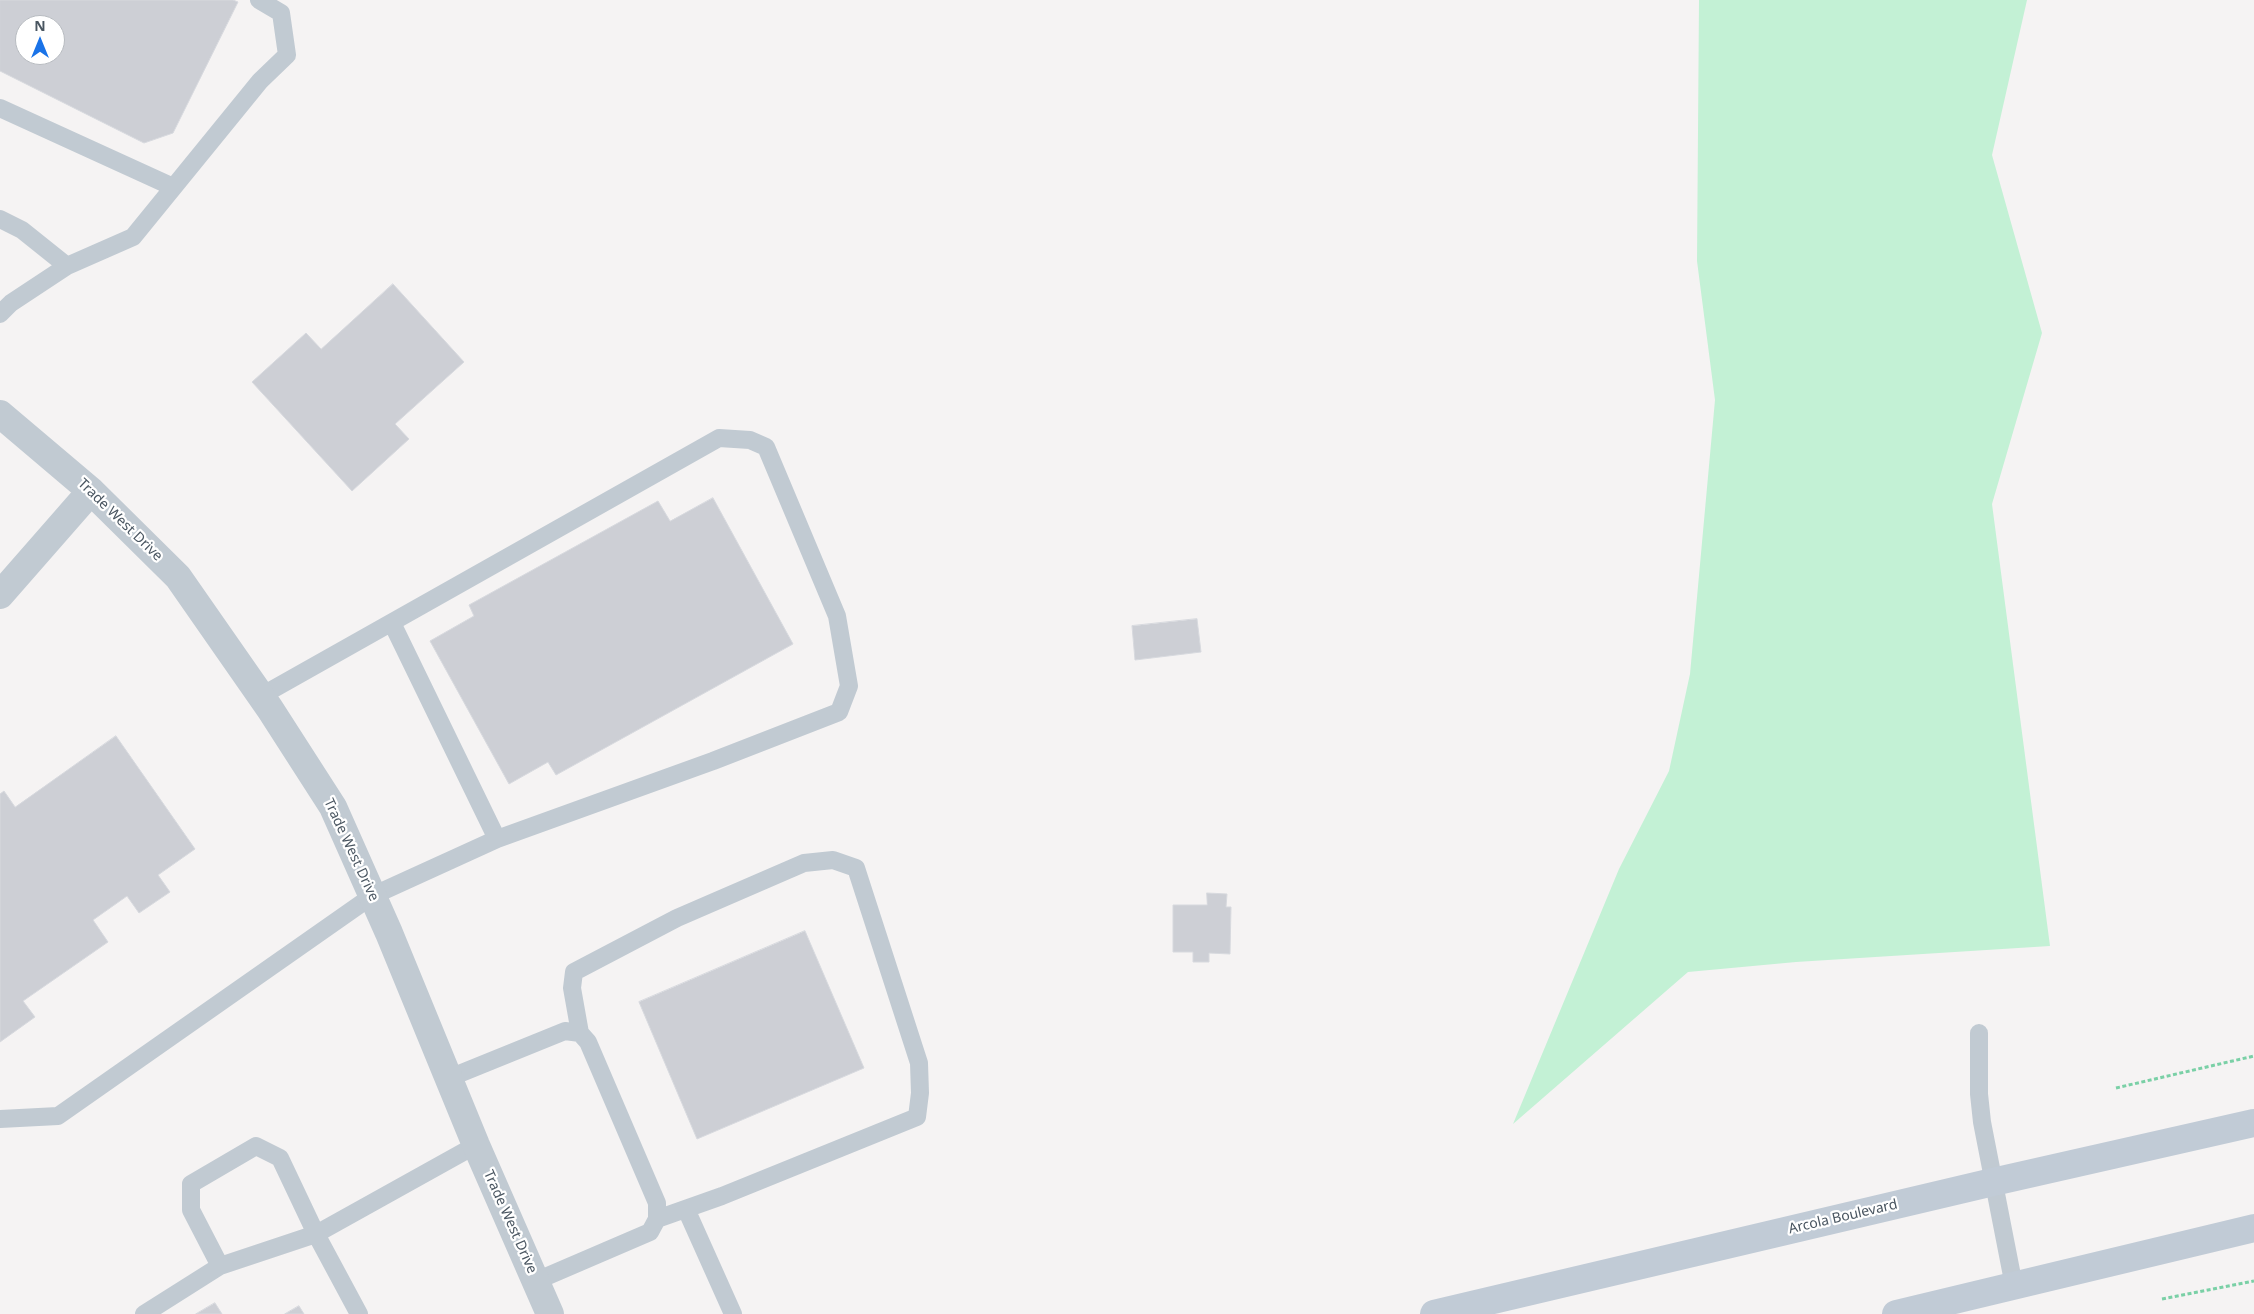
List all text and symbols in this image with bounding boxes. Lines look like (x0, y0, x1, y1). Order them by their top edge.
north arrow (15, 15, 65, 65)
text: N (34, 16, 46, 35)
street label: Trade West Drive (74, 475, 166, 565)
street label: Trade West Drive (320, 796, 382, 904)
street label: Trade West Drive (480, 1168, 540, 1276)
street label: Arcola Boulevard (1787, 1196, 1899, 1238)

